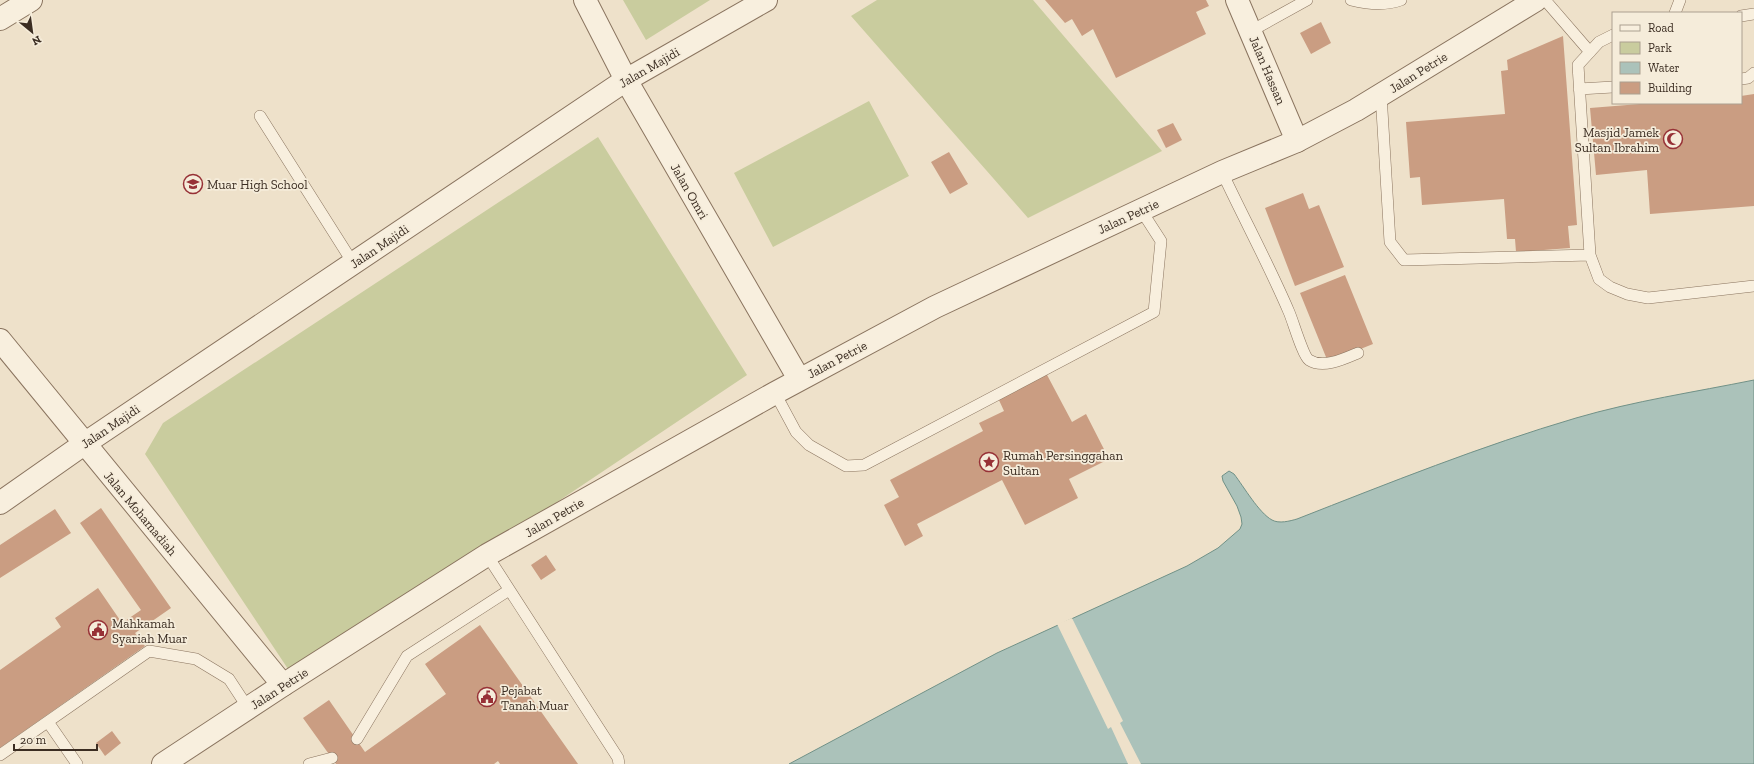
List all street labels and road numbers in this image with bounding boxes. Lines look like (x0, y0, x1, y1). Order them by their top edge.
street label: Jalan Hassan (1246, 34, 1289, 107)
street label: Jalan Majidi (616, 44, 683, 92)
street label: Jalan Petrie (1387, 49, 1450, 96)
street label: Jalan Omri (668, 161, 712, 222)
street label: Jalan Petrie (1095, 196, 1161, 237)
street label: Jalan Majidi (347, 221, 412, 272)
street label: Jalan Petrie (805, 337, 870, 381)
street label: Jalan Majidi (78, 401, 143, 452)
street label: Jalan Mohamadiah (101, 468, 181, 559)
street label: Jalan Petrie (522, 495, 586, 540)
street label: Jalan Petrie (248, 664, 311, 712)

